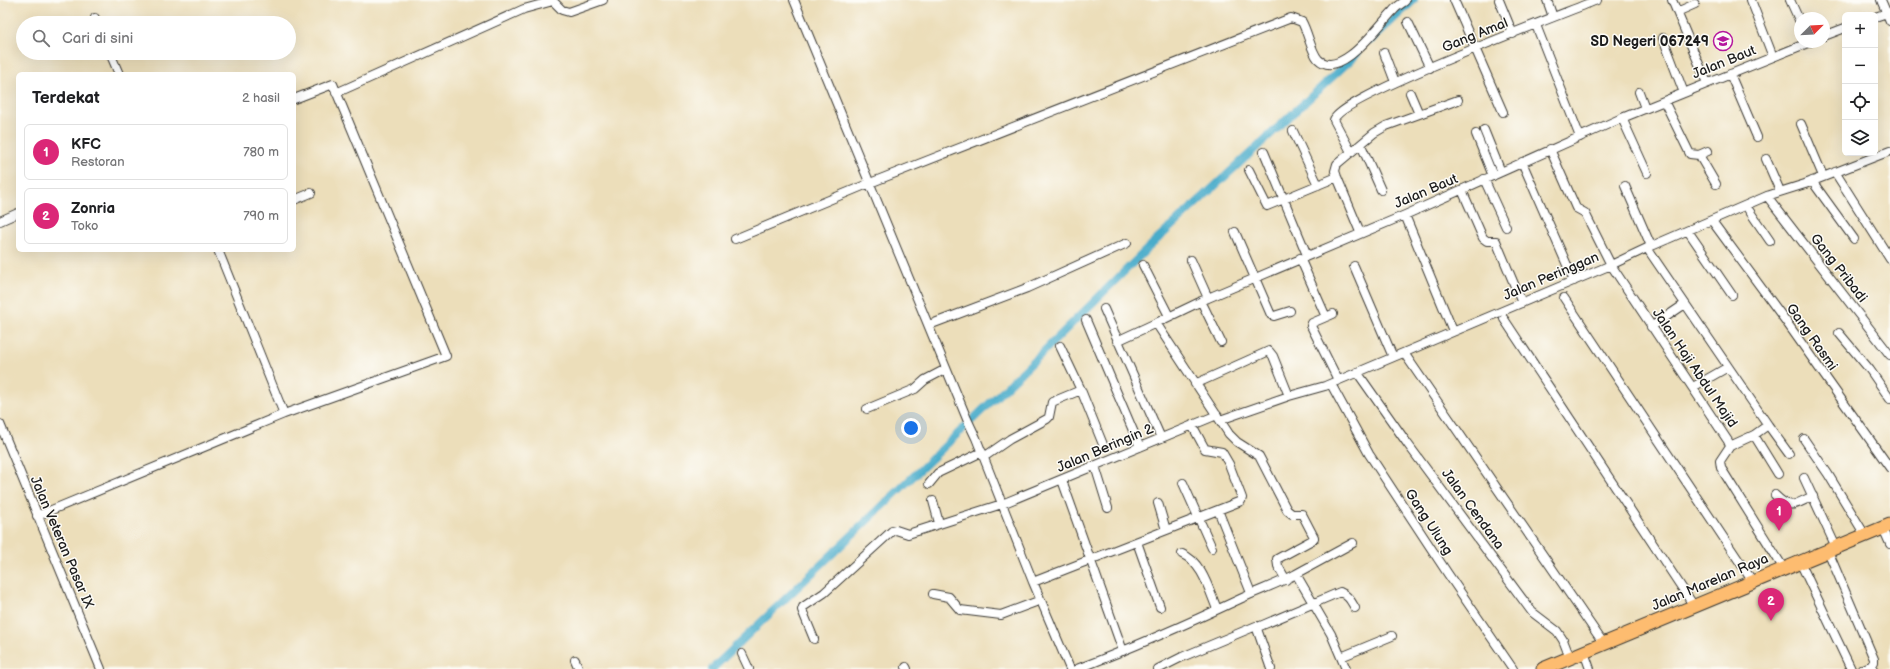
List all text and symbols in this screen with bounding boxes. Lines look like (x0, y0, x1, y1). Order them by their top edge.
north arrow (1794, 12, 1830, 48)
map controls (1842, 12, 1878, 156)
button: + (1842, 12, 1878, 48)
street label: Gang Amal (1440, 14, 1510, 56)
search box (16, 16, 296, 60)
icon: search (30, 27, 52, 49)
text: Cari di sini (62, 29, 133, 48)
school or university icon: SD Negeri 067249 (1712, 30, 1734, 52)
place label: SD Negeri 067249 (1590, 33, 1709, 50)
street label: Jalan Baut (1690, 41, 1759, 82)
button: − (1842, 48, 1878, 84)
button: locate (1842, 84, 1878, 120)
text: Terdekat (32, 88, 100, 108)
text: 2 hasil (242, 90, 280, 106)
button: layers (1842, 120, 1878, 156)
text: KFC (71, 135, 101, 154)
text: 1 (43, 144, 49, 160)
text: 780 m (243, 144, 279, 160)
text: Restoran (71, 154, 125, 170)
street label: Jalan Baut (1392, 170, 1461, 212)
text: Zonria (71, 199, 115, 218)
text: 2 (42, 208, 50, 224)
text: 790 m (243, 208, 279, 224)
text: Toko (71, 218, 98, 234)
street label: Gang Pribadi (1807, 230, 1871, 306)
street label: Jalan Peringgan (1501, 248, 1602, 304)
street label: Gang Rasmi (1783, 300, 1841, 374)
street label: Jalan Haji Abdul Majid (1649, 305, 1741, 431)
your location (901, 418, 921, 438)
street label: Jalan Beringin 2 (1054, 420, 1156, 476)
street label: Jalan Cendana (1438, 465, 1508, 553)
street label: Jalan Veteran Pasar IX (26, 473, 98, 611)
street label: Gang Ulung (1401, 486, 1457, 558)
pin: 1 (1766, 498, 1792, 531)
street label: Jalan Marelan Raya (1649, 550, 1771, 614)
pin: 2 (1758, 588, 1784, 621)

